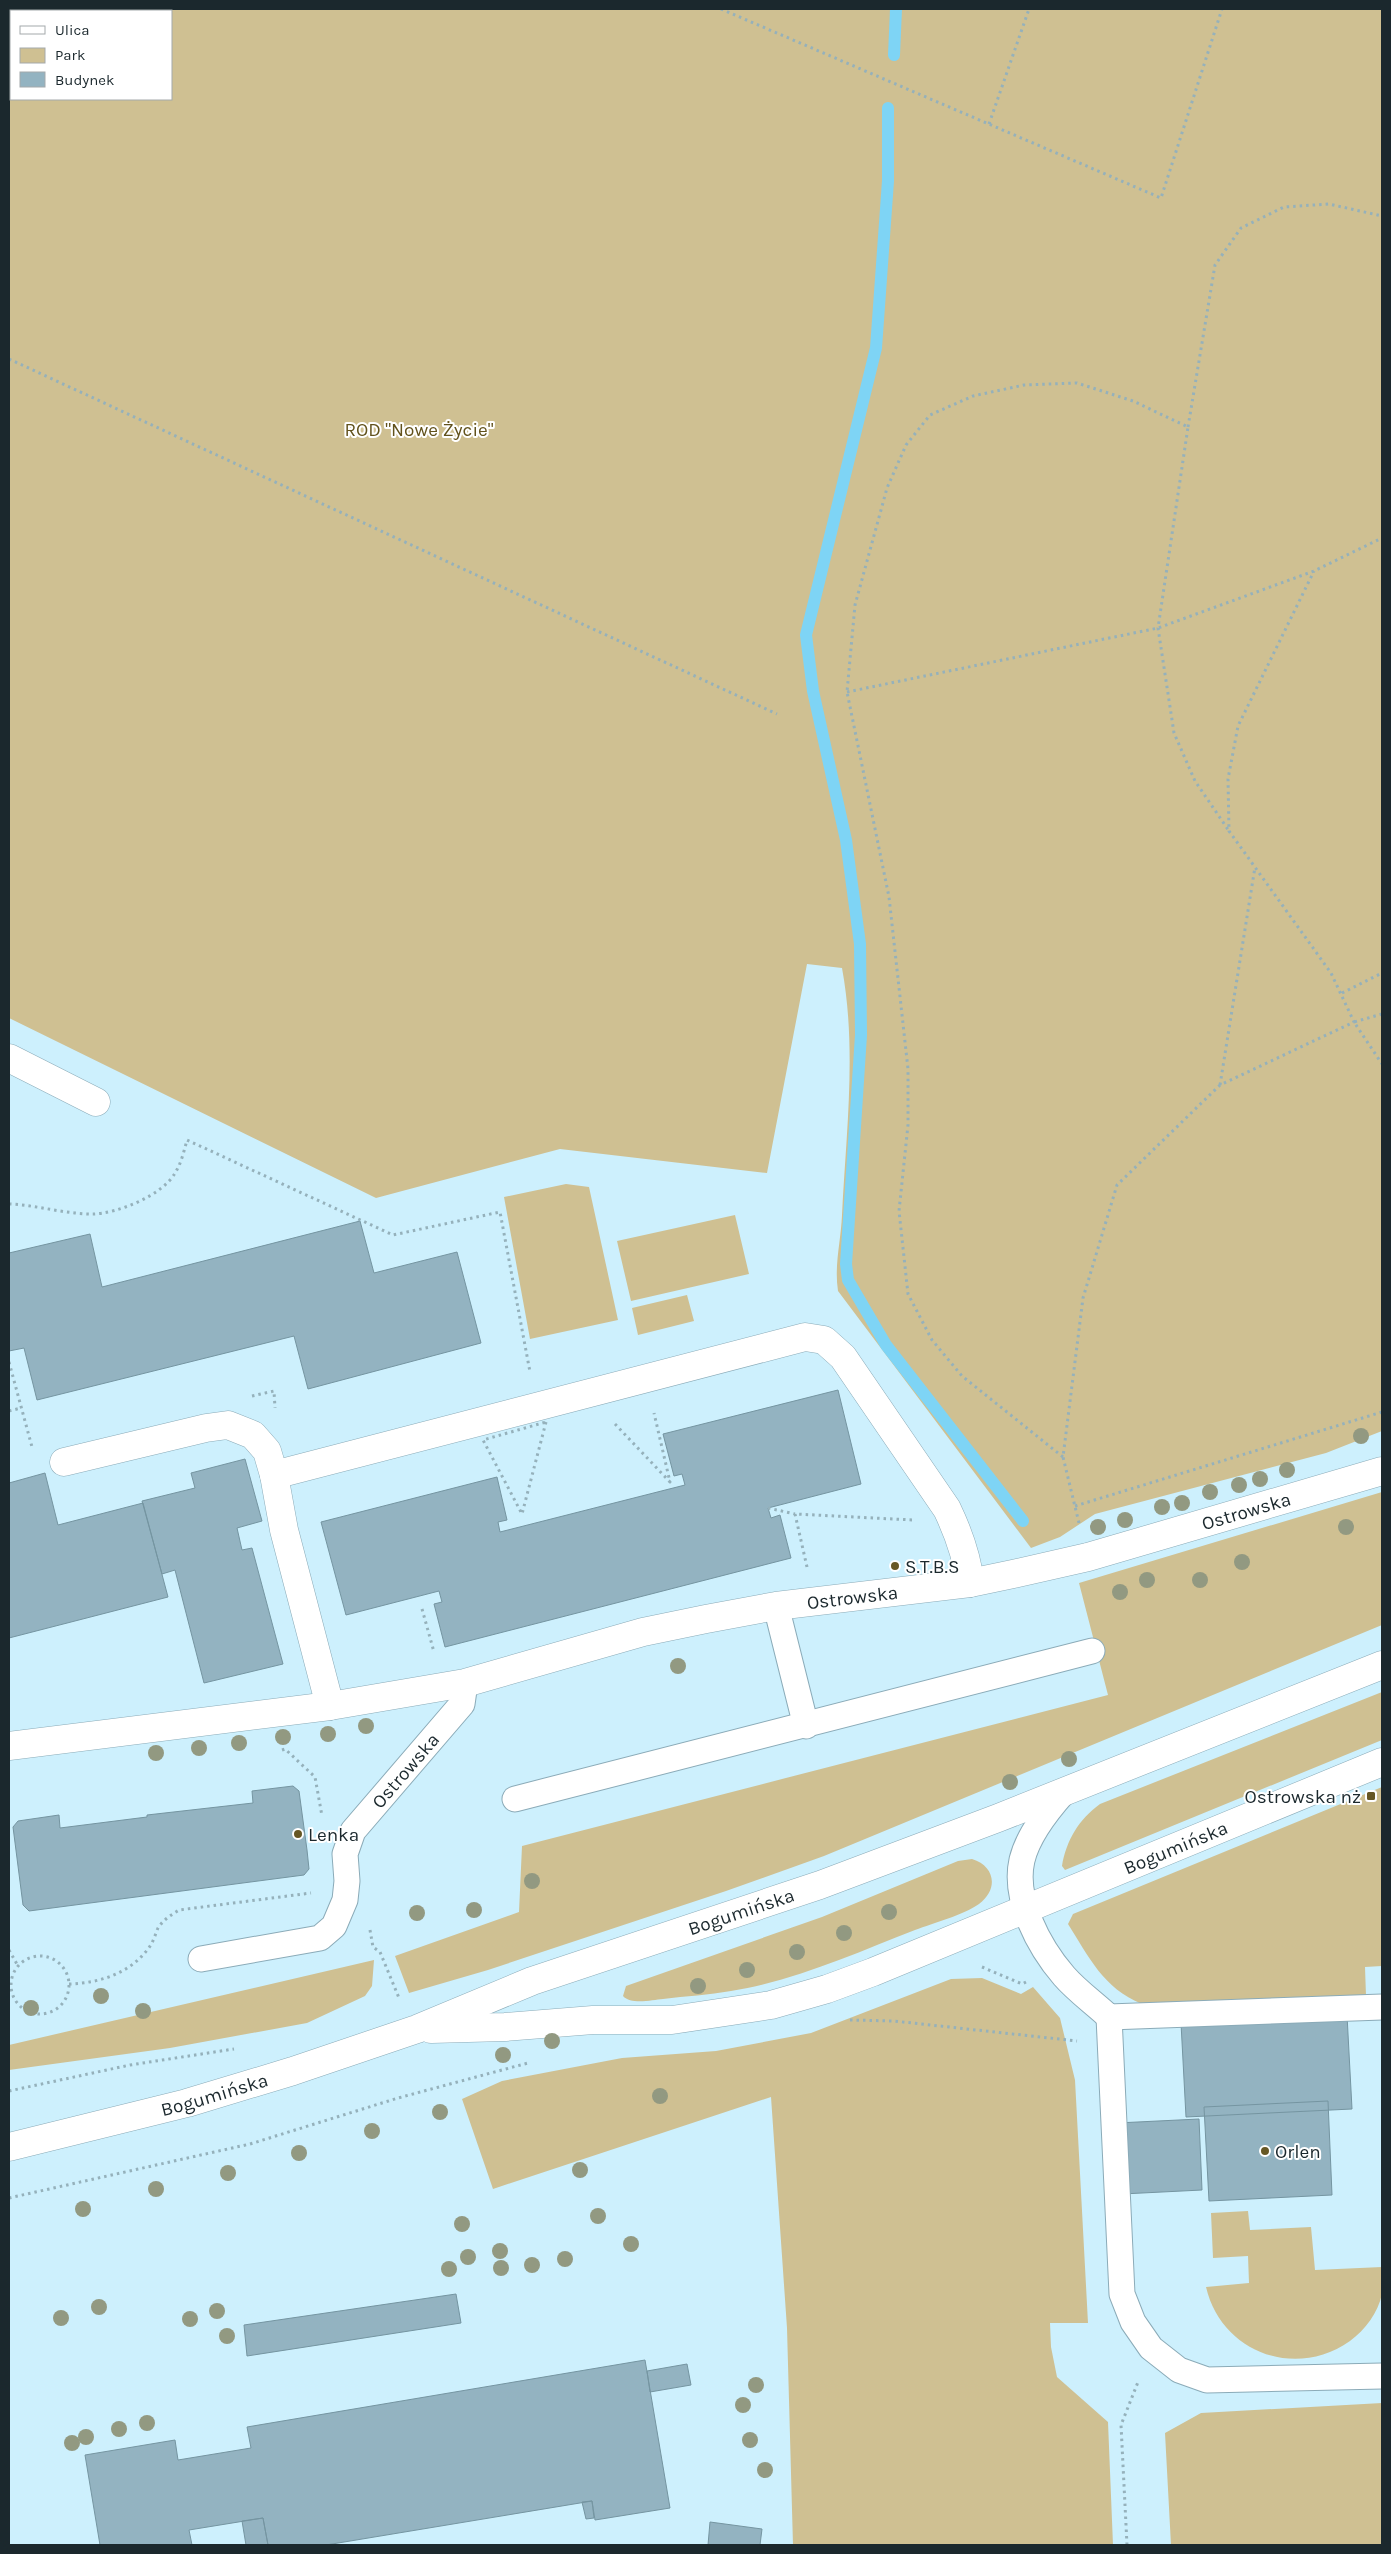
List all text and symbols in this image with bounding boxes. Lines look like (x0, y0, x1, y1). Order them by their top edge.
legend (10, 10, 172, 100)
text: Ulica (55, 21, 89, 39)
text: Park (55, 46, 85, 64)
text: Budynek (55, 71, 114, 89)
park label: ROD "Nowe Życie" (344, 419, 494, 441)
street label: Ostrowska (1199, 1488, 1293, 1535)
place label: S.T.B.S (905, 1556, 959, 1578)
marker: S.T.B.S (889, 1560, 901, 1572)
street label: Ostrowska (806, 1582, 899, 1614)
street label: Ostrowska (368, 1729, 444, 1813)
place label: Ostrowska nż (1244, 1786, 1361, 1808)
marker: Ostrowska nż (1365, 1790, 1377, 1802)
street label: Bogumińska (1121, 1817, 1231, 1879)
place label: Lenka (308, 1824, 359, 1846)
marker: Lenka (292, 1828, 304, 1840)
street label: Bogumińska (685, 1884, 797, 1940)
street label: Bogumińska (159, 2069, 271, 2121)
place label: Orlen (1275, 2141, 1321, 2163)
marker: Orlen (1259, 2145, 1271, 2157)

